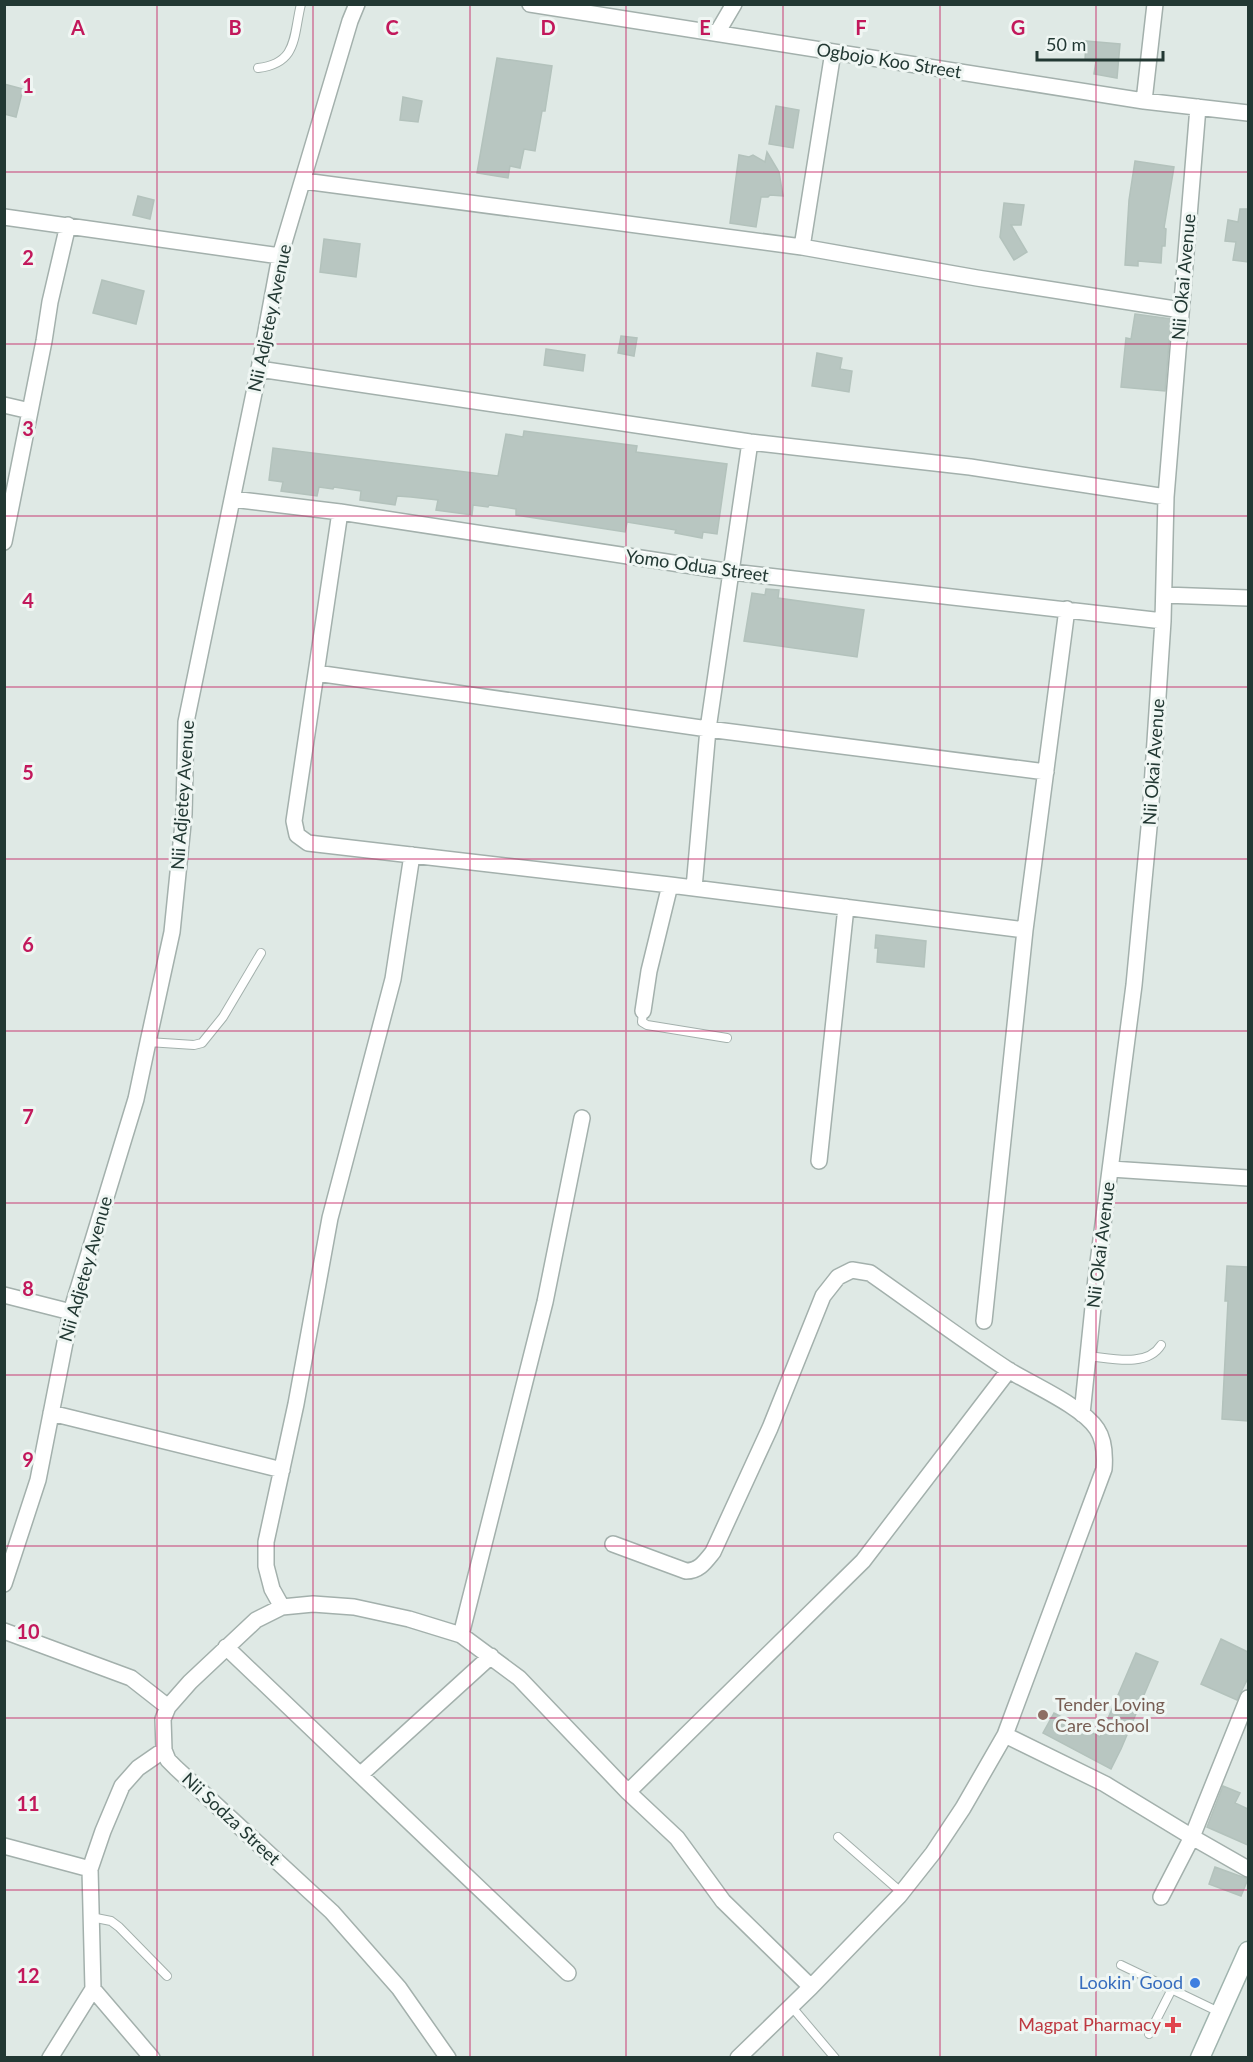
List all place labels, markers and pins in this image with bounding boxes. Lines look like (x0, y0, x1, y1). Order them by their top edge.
place label: Tender Loving Care School (1055, 1693, 1165, 1736)
marker: Tender Loving Care School (1036, 1708, 1050, 1722)
place label: Lookin' Good (1079, 1971, 1183, 1993)
marker: Lookin' Good (1188, 1976, 1202, 1990)
place label: Magpat Pharmacy (1018, 2013, 1162, 2035)
marker: Magpat Pharmacy (1166, 2018, 1180, 2032)

